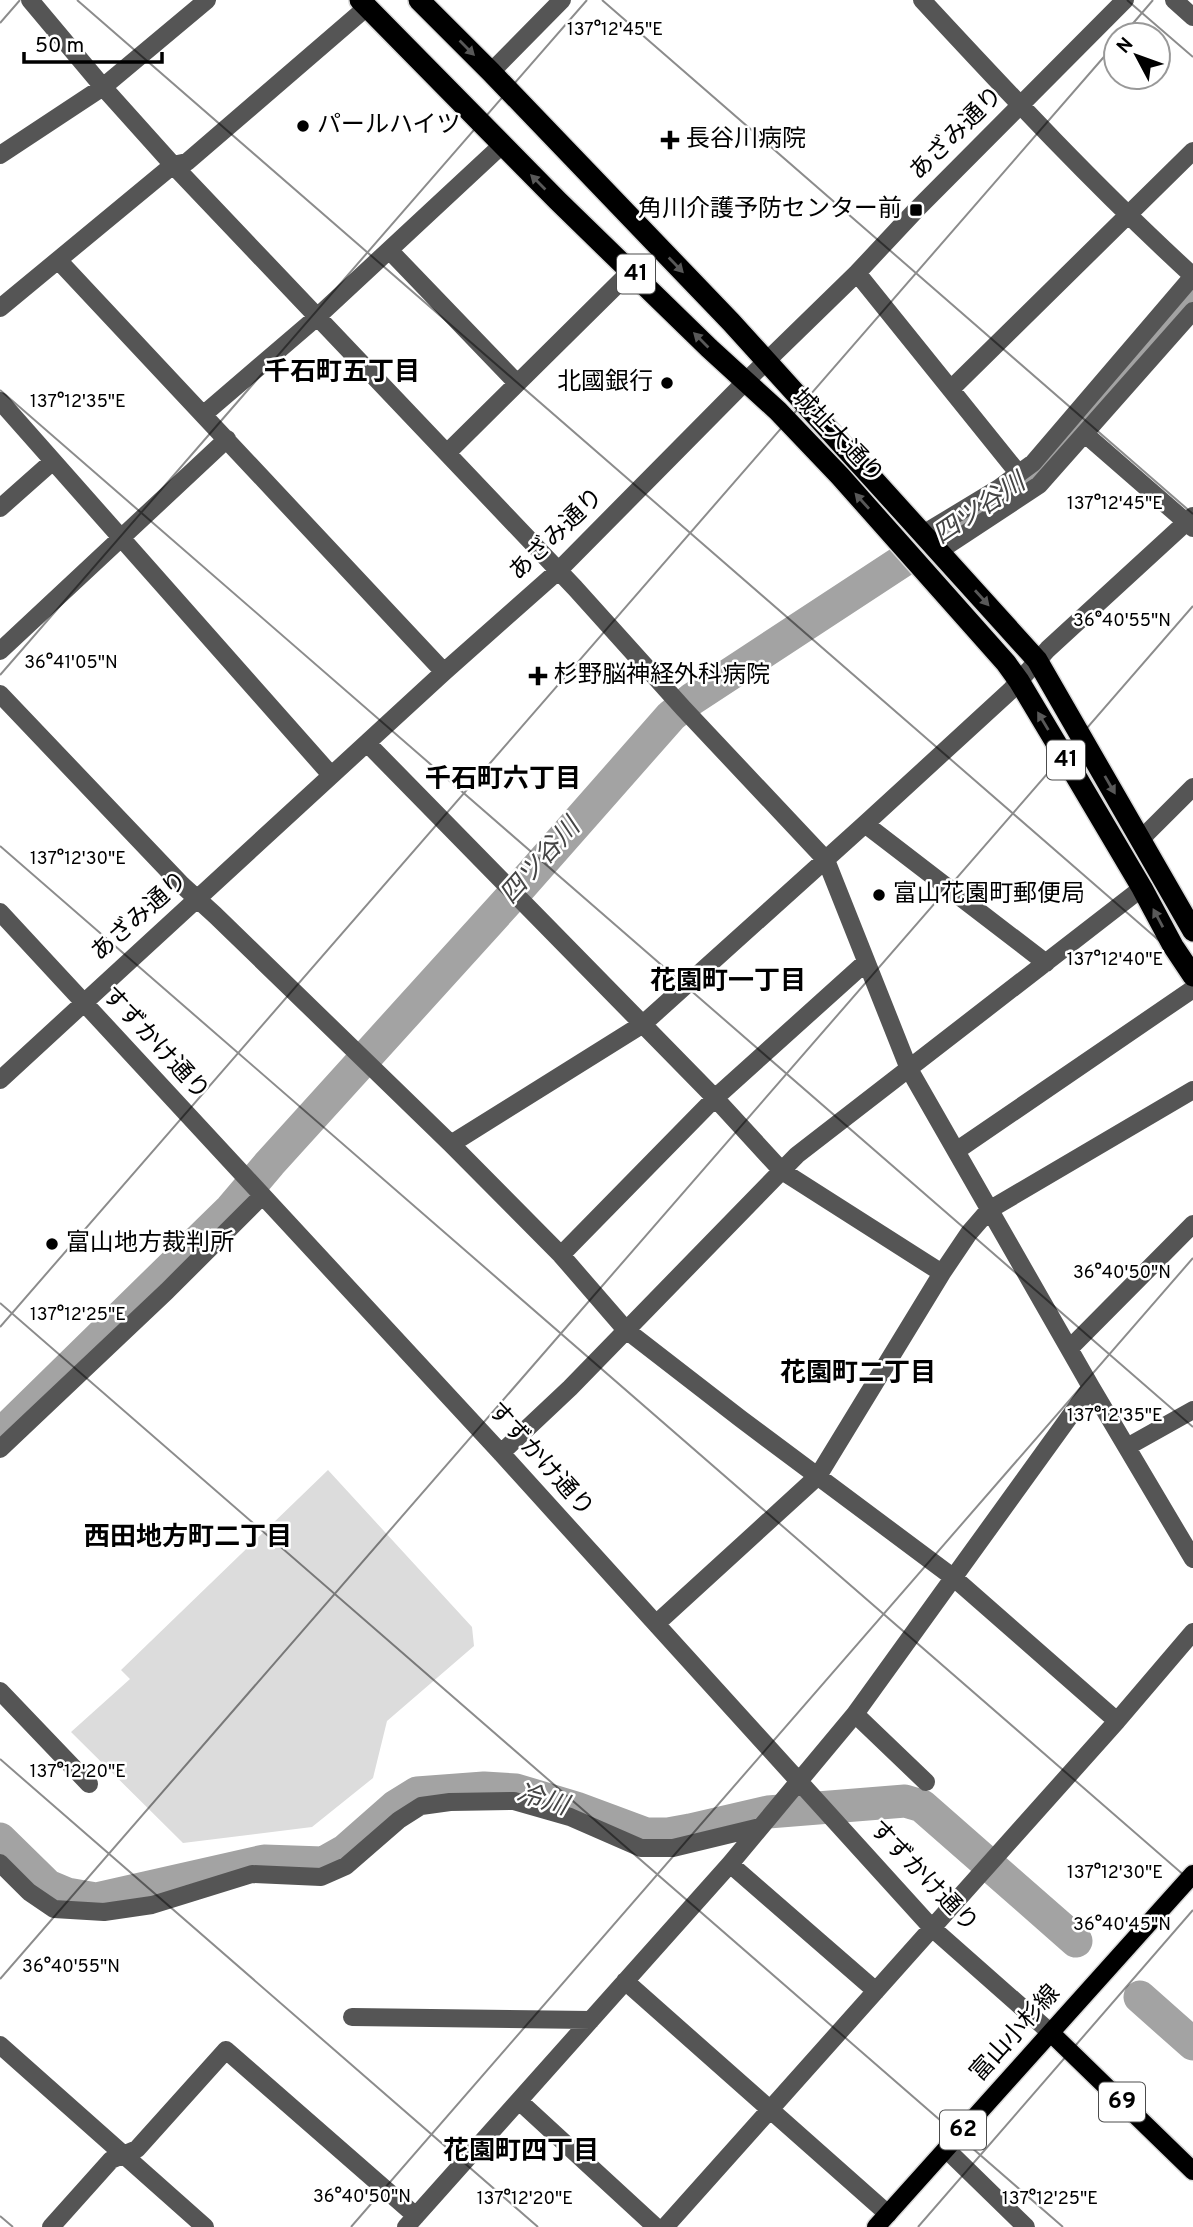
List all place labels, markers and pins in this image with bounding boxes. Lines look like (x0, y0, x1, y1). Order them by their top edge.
place label: パールハイツ (317, 111, 461, 141)
marker: パールハイツ (295, 118, 311, 134)
place label: 長谷川病院 (686, 125, 806, 155)
marker: 長谷川病院 (660, 130, 680, 150)
place label: 角川介護予防センター前 (638, 195, 902, 225)
marker: 角川介護予防センター前 (908, 202, 924, 218)
place label: 北國銀行 (557, 368, 653, 398)
marker: 北國銀行 (659, 375, 675, 391)
place label: 杉野脳神経外科病院 (554, 661, 770, 691)
marker: 杉野脳神経外科病院 (528, 666, 548, 686)
place label: 富山花園町郵便局 (893, 880, 1085, 910)
marker: 富山花園町郵便局 (871, 887, 887, 903)
place label: 富山地方裁判所 (66, 1229, 234, 1259)
marker: 富山地方裁判所 (44, 1236, 60, 1252)

